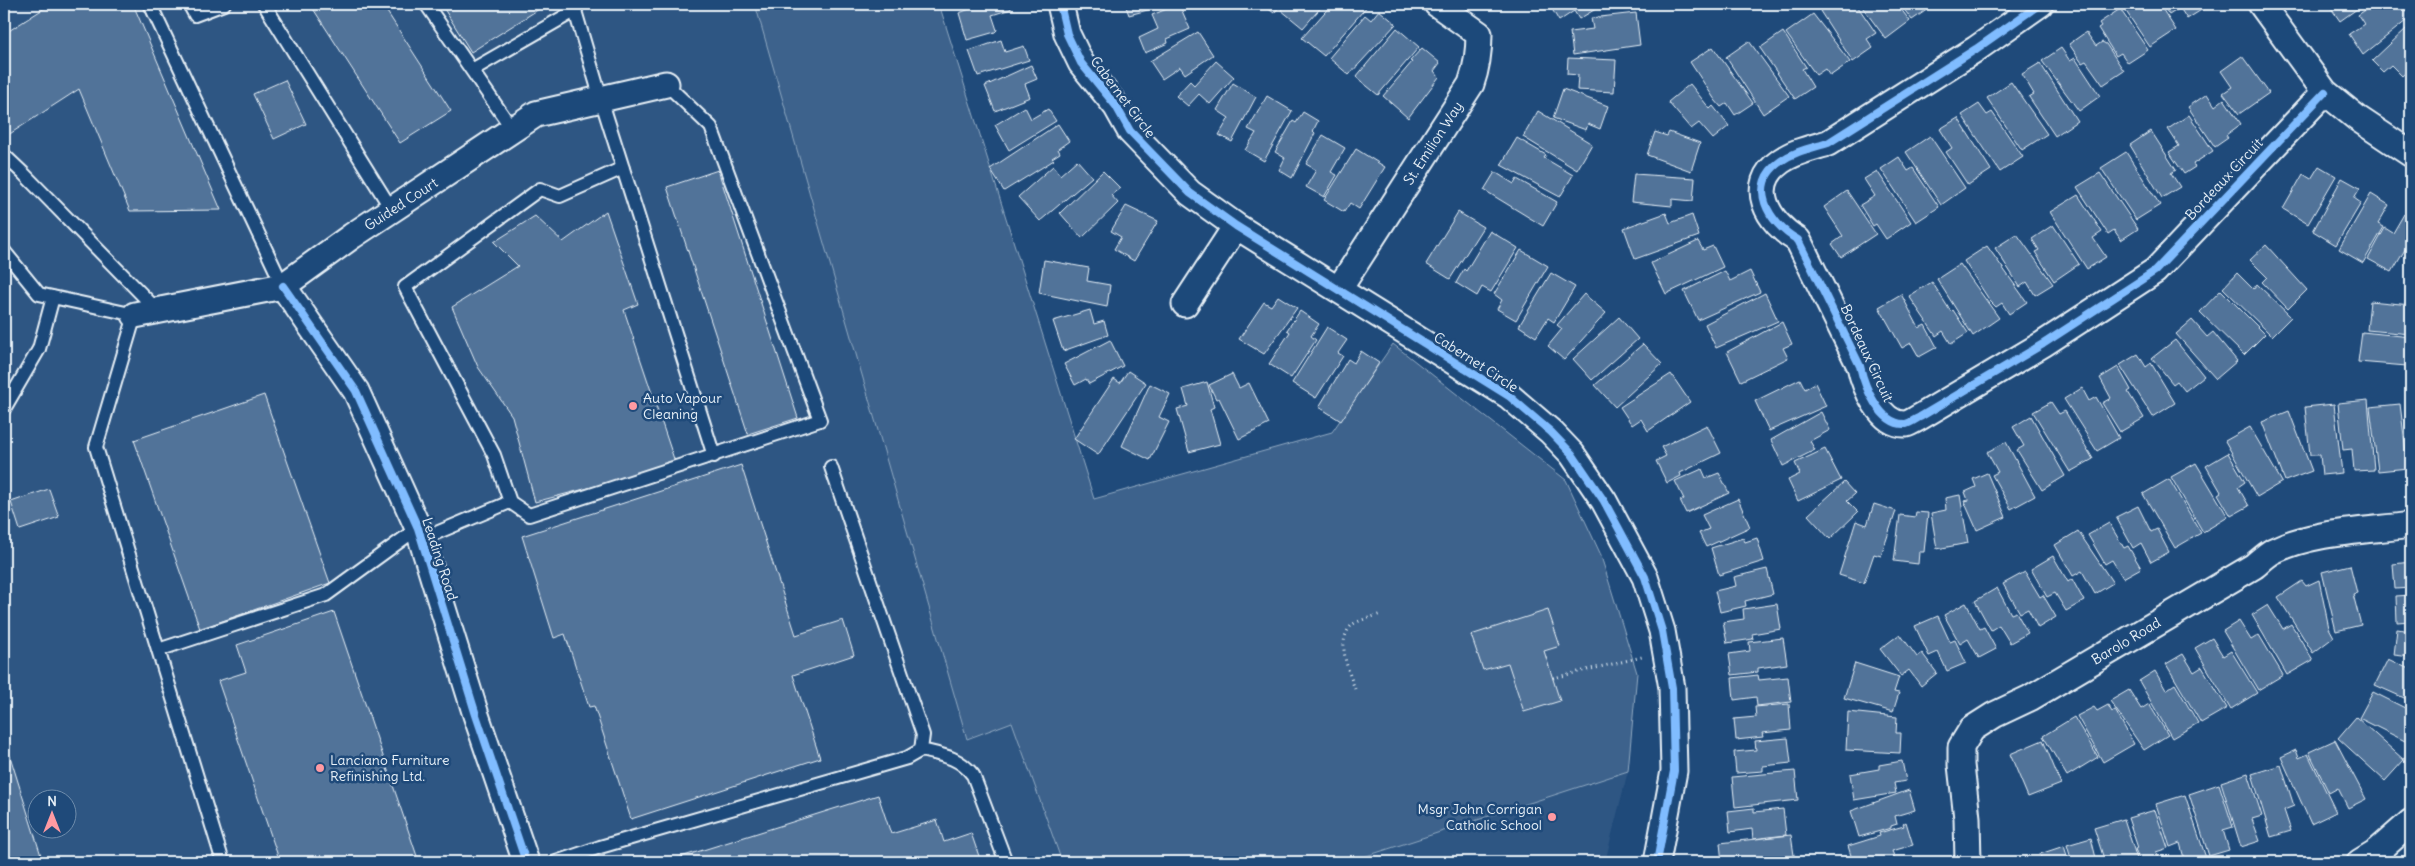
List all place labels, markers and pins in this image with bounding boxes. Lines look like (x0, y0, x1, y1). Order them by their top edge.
place label: Auto Vapour Cleaning (643, 389, 722, 423)
marker: Auto Vapour Cleaning (627, 400, 639, 412)
place label: Lanciano Furniture Refinishing Ltd. (330, 751, 449, 785)
marker: Lanciano Furniture Refinishing Ltd. (314, 762, 326, 774)
place label: Msgr John Corrigan Catholic School (1418, 800, 1542, 834)
marker: Msgr John Corrigan Catholic School (1546, 811, 1558, 823)

